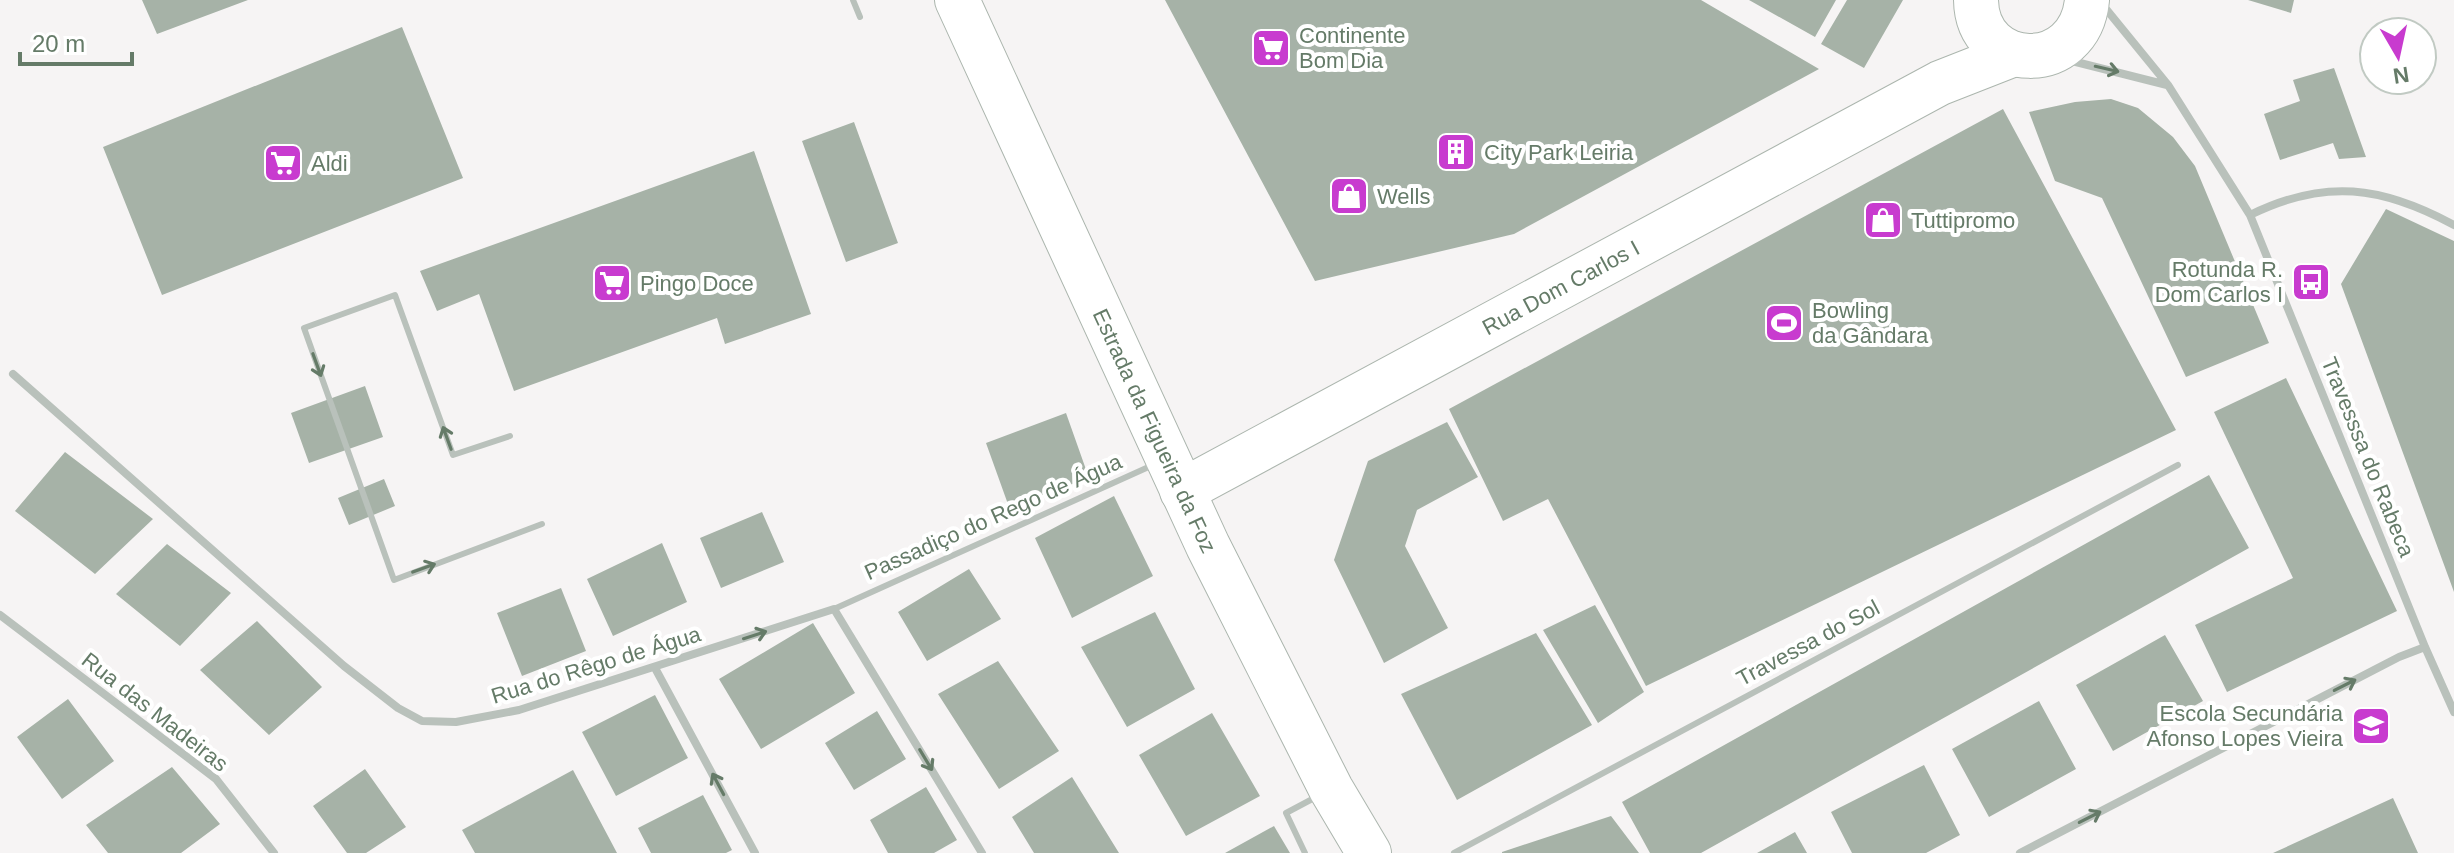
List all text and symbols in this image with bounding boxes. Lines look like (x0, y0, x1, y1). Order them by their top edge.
scale bar (20, 16, 132, 66)
north arrow (2358, 16, 2438, 96)
place label: Continente Bom Dia (1299, 23, 1405, 73)
supermarket icon: Continente Bom Dia (1250, 27, 1292, 69)
text: 20 m (32, 30, 85, 57)
one-way arrow (2094, 62, 2119, 77)
text: N (2391, 62, 2411, 89)
building icon: City Park Leiria (1435, 131, 1477, 173)
place label: City Park Leiria (1484, 140, 1634, 165)
supermarket icon: Aldi (262, 142, 304, 184)
place label: Aldi (311, 151, 348, 176)
shop icon: Wells (1328, 175, 1370, 217)
place label: Wells (1377, 184, 1430, 209)
shop icon: Tuttipromo (1862, 199, 1904, 241)
place label: Tuttipromo (1911, 208, 2015, 233)
street label: Rua Dom Carlos I (1478, 235, 1644, 340)
place label: Rotunda R. Dom Carlos I (2155, 257, 2283, 307)
bus stop icon: Rotunda R. Dom Carlos I (2290, 261, 2332, 303)
supermarket icon: Pingo Doce (591, 262, 633, 304)
place label: Pingo Doce (640, 271, 754, 296)
place label: Bowling da Gândara (1812, 298, 1929, 348)
sports icon: Bowling da Gândara (1763, 302, 1805, 344)
street label: Estrada da Figueira da Foz (1088, 305, 1222, 557)
one-way arrow (311, 352, 325, 377)
street label: Travesssa do Rabeca (2316, 353, 2420, 561)
one-way arrow (439, 426, 453, 451)
street label: Passadiço do Rego de Água (861, 449, 1126, 585)
one-way arrow (411, 560, 436, 574)
street label: Travessa do Sol (1732, 595, 1884, 691)
street label: Rua do Rêgo de Água (488, 621, 704, 709)
one-way arrow (743, 626, 768, 641)
street label: Rua das Madeiras (77, 647, 233, 777)
one-way arrow (2333, 676, 2357, 692)
place label: Escola Secundária Afonso Lopes Vieira (2146, 701, 2344, 751)
school or university icon: Escola Secundária Afonso Lopes Vieira (2350, 705, 2392, 747)
one-way arrow (918, 748, 934, 771)
one-way arrow (709, 773, 725, 797)
one-way arrow (2077, 809, 2101, 825)

